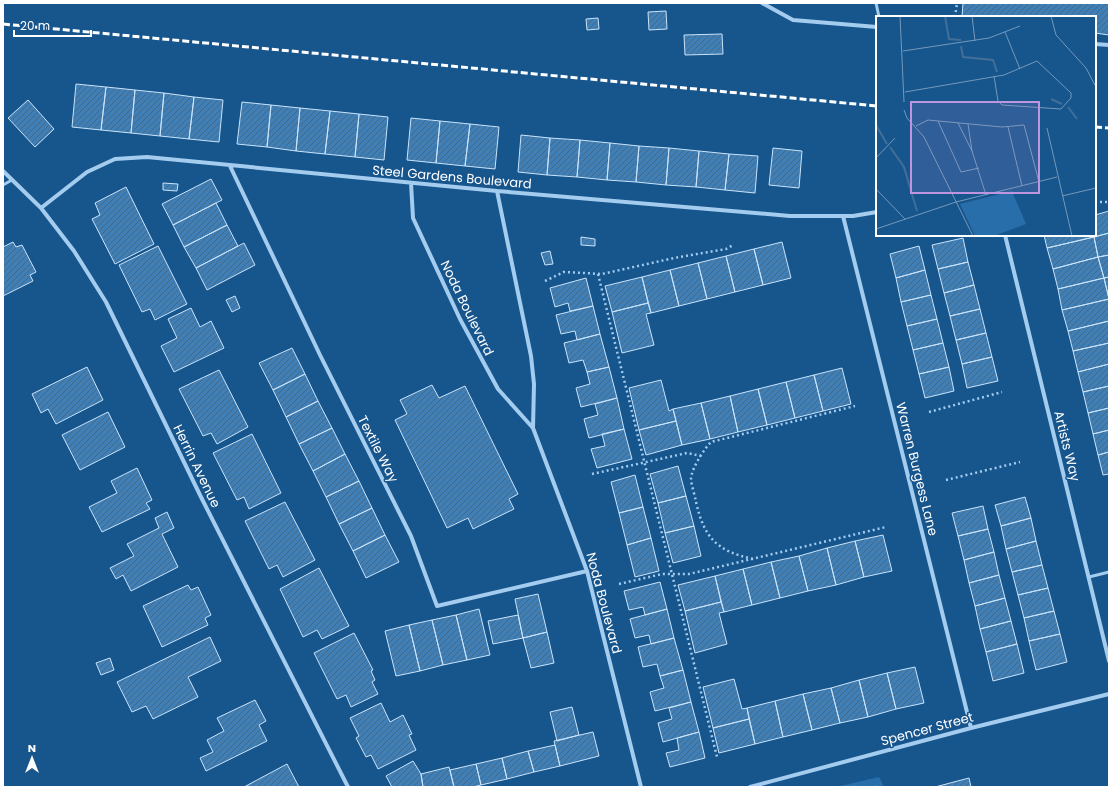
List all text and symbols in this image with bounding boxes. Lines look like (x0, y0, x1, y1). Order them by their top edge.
scale bar (14, 12, 91, 38)
inset map (876, 16, 1096, 236)
text: 20 m (20, 17, 50, 34)
street label: Steel Gardens Boulevard (372, 161, 532, 193)
street label: Noda Boulevard (436, 257, 498, 359)
street label: Warren Burgess Lane (891, 400, 943, 538)
street label: Artists Way (1049, 409, 1085, 484)
street label: Textile Way (353, 412, 403, 486)
street label: Herrin Avenue (169, 421, 225, 511)
street label: Noda Boulevard (581, 550, 627, 656)
street label: Spencer Street (879, 707, 976, 750)
north arrow (12, 738, 52, 778)
text: N (28, 740, 36, 756)

